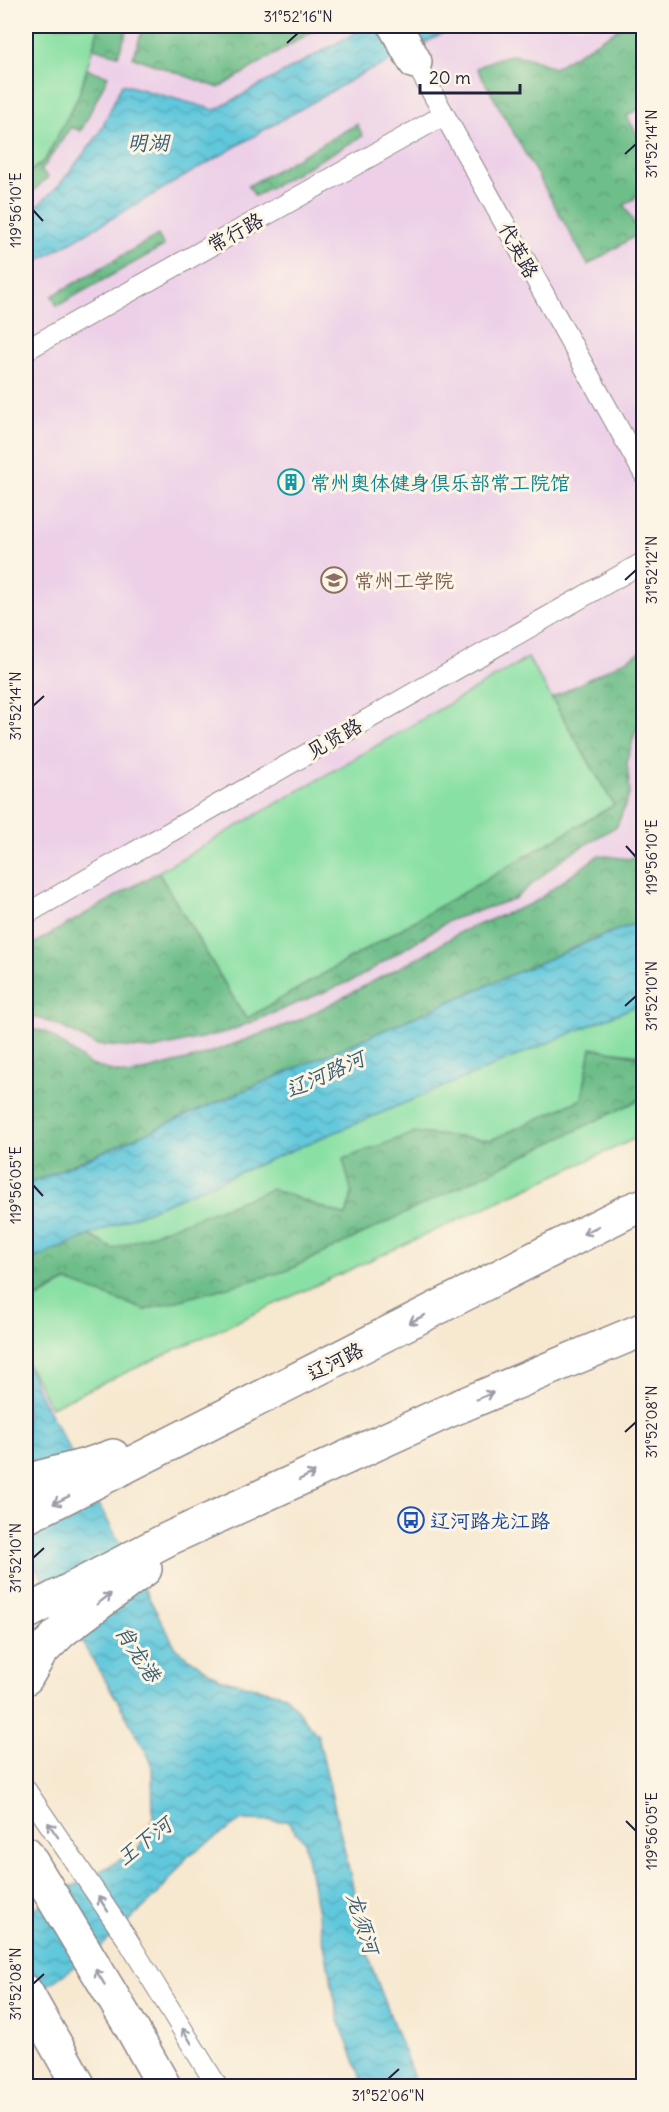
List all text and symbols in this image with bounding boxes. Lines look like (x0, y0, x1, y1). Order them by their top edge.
text: 31°52'16"N (263, 7, 333, 26)
scale bar (420, 57, 520, 95)
text: 20 m (429, 66, 471, 89)
text: 31°52'14"N (642, 109, 661, 179)
water label: 明湖 (127, 129, 171, 156)
text: 119°56'10"E (6, 172, 25, 248)
street label: 常行路 (203, 206, 268, 257)
street label: 代英路 (494, 218, 545, 283)
building icon: 常州奥体健身俱乐部常工院馆 (276, 467, 306, 497)
place label: 常州奥体健身俱乐部常工院馆 (310, 470, 570, 495)
text: 31°52'12"N (642, 536, 661, 604)
school or university icon: 常州工学院 (319, 565, 349, 595)
place label: 常州工学院 (354, 568, 454, 593)
text: 31°52'14"N (6, 671, 25, 741)
street label: 见贤路 (302, 712, 367, 764)
text: 119°56'10"E (642, 819, 661, 895)
text: 31°52'10"N (642, 961, 661, 1031)
water label: 辽河路河 (281, 1043, 372, 1103)
text: 119°56'05"E (6, 1146, 25, 1224)
one-way arrow (582, 1225, 600, 1236)
one-way arrow (409, 1313, 426, 1325)
street label: 辽河路 (303, 1336, 368, 1386)
text: 31°52'08"N (642, 1385, 661, 1459)
one-way arrow (475, 1390, 494, 1401)
one-way arrow (298, 1470, 316, 1481)
one-way arrow (52, 1495, 70, 1507)
bus stop icon: 辽河路龙江路 (396, 1505, 426, 1535)
place label: 辽河路龙江路 (430, 1508, 551, 1533)
text: 31°52'10"N (6, 1523, 25, 1593)
one-way arrow (96, 1593, 112, 1606)
water label: 肖龙港 (110, 1619, 168, 1688)
text: 119°56'05"E (642, 1792, 661, 1870)
water label: 王下河 (111, 1809, 179, 1871)
one-way arrow (47, 1822, 59, 1838)
water label: 龙须河 (341, 1889, 386, 1960)
one-way arrow (97, 1896, 109, 1913)
text: 31°52'08"N (6, 1947, 25, 2021)
one-way arrow (94, 1969, 106, 1986)
one-way arrow (181, 2028, 193, 2045)
text: 31°52'06"N (351, 2086, 425, 2105)

